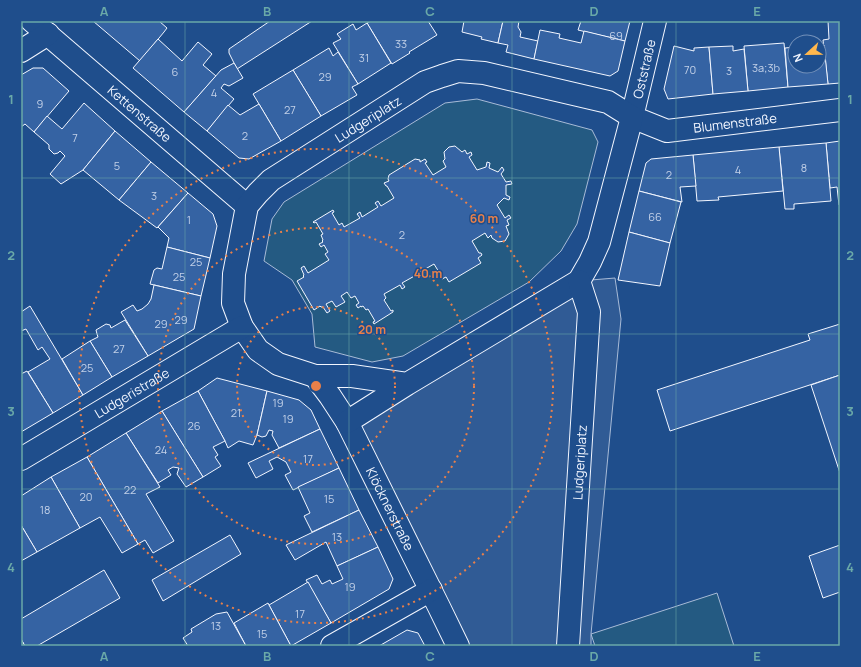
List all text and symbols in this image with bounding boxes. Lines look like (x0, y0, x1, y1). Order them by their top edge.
text: A (100, 2, 109, 20)
text: B (263, 2, 271, 20)
text: C (425, 2, 435, 20)
text: D (589, 2, 599, 20)
text: E (753, 2, 761, 20)
house number: 69 (609, 28, 623, 43)
north arrow (787, 34, 827, 74)
house number: 33 (395, 36, 407, 51)
street label: Oststraße (628, 37, 660, 100)
house number: 31 (359, 50, 369, 65)
text: N (789, 51, 806, 64)
house number: 3a;3b (752, 60, 781, 75)
house number: 70 (684, 62, 696, 77)
house number: 3 (726, 63, 732, 78)
house number: 6 (172, 64, 179, 79)
house number: 29 (318, 69, 332, 84)
street label: Kettenstraße (104, 81, 176, 146)
house number: 4 (211, 85, 217, 100)
text: 1 (8, 90, 14, 108)
text: 1 (847, 90, 853, 108)
street label: Ludgeriplatz (331, 91, 405, 147)
house number: 9 (37, 96, 44, 111)
house number: 27 (284, 102, 296, 117)
street label: Blumenstraße (692, 109, 778, 137)
house number: 2 (242, 128, 248, 143)
house number: 7 (72, 130, 78, 145)
house number: 5 (114, 158, 120, 173)
house number: 8 (801, 160, 807, 175)
house number: 4 (735, 162, 741, 177)
house number: 2 (666, 167, 672, 182)
house number: 3 (151, 188, 157, 203)
house number: 66 (648, 209, 662, 224)
text: 60 m (470, 210, 498, 227)
house number: 1 (187, 212, 191, 227)
house number: 2 (399, 227, 405, 242)
text: 2 (7, 246, 15, 264)
text: 2 (846, 246, 854, 264)
house number: 25 (190, 254, 202, 269)
text: 40 m (414, 265, 442, 282)
house number: 25 (173, 269, 185, 284)
house number: 29 (174, 312, 188, 327)
house number: 29 (154, 316, 168, 331)
text: 20 m (358, 321, 386, 338)
house number: 27 (113, 341, 125, 356)
house number: 25 (81, 360, 93, 375)
street label: Ludgeristraße (91, 363, 173, 422)
centre of rings (309, 379, 323, 393)
house number: 19 (272, 395, 284, 410)
text: 3 (7, 402, 15, 420)
text: 3 (846, 402, 854, 420)
house number: 21 (231, 405, 241, 420)
house number: 19 (282, 411, 294, 426)
house number: 26 (187, 418, 201, 433)
street label: Ludgeriplatz (568, 424, 591, 500)
house number: 24 (155, 442, 167, 457)
house number: 17 (303, 451, 313, 466)
street label: Klöcknerstraße (362, 464, 419, 554)
house number: 22 (124, 482, 136, 497)
house number: 20 (80, 489, 92, 504)
house number: 15 (324, 491, 334, 506)
house number: 18 (40, 502, 50, 517)
house number: 13 (332, 529, 342, 544)
text: 4 (7, 558, 15, 576)
text: 4 (846, 558, 854, 576)
house number: 19 (344, 579, 356, 594)
house number: 17 (295, 606, 305, 621)
house number: 13 (211, 618, 221, 633)
house number: 15 (257, 626, 267, 641)
text: A (100, 647, 109, 665)
text: B (263, 647, 271, 665)
text: C (425, 647, 435, 665)
text: D (589, 647, 599, 665)
text: E (753, 647, 761, 665)

